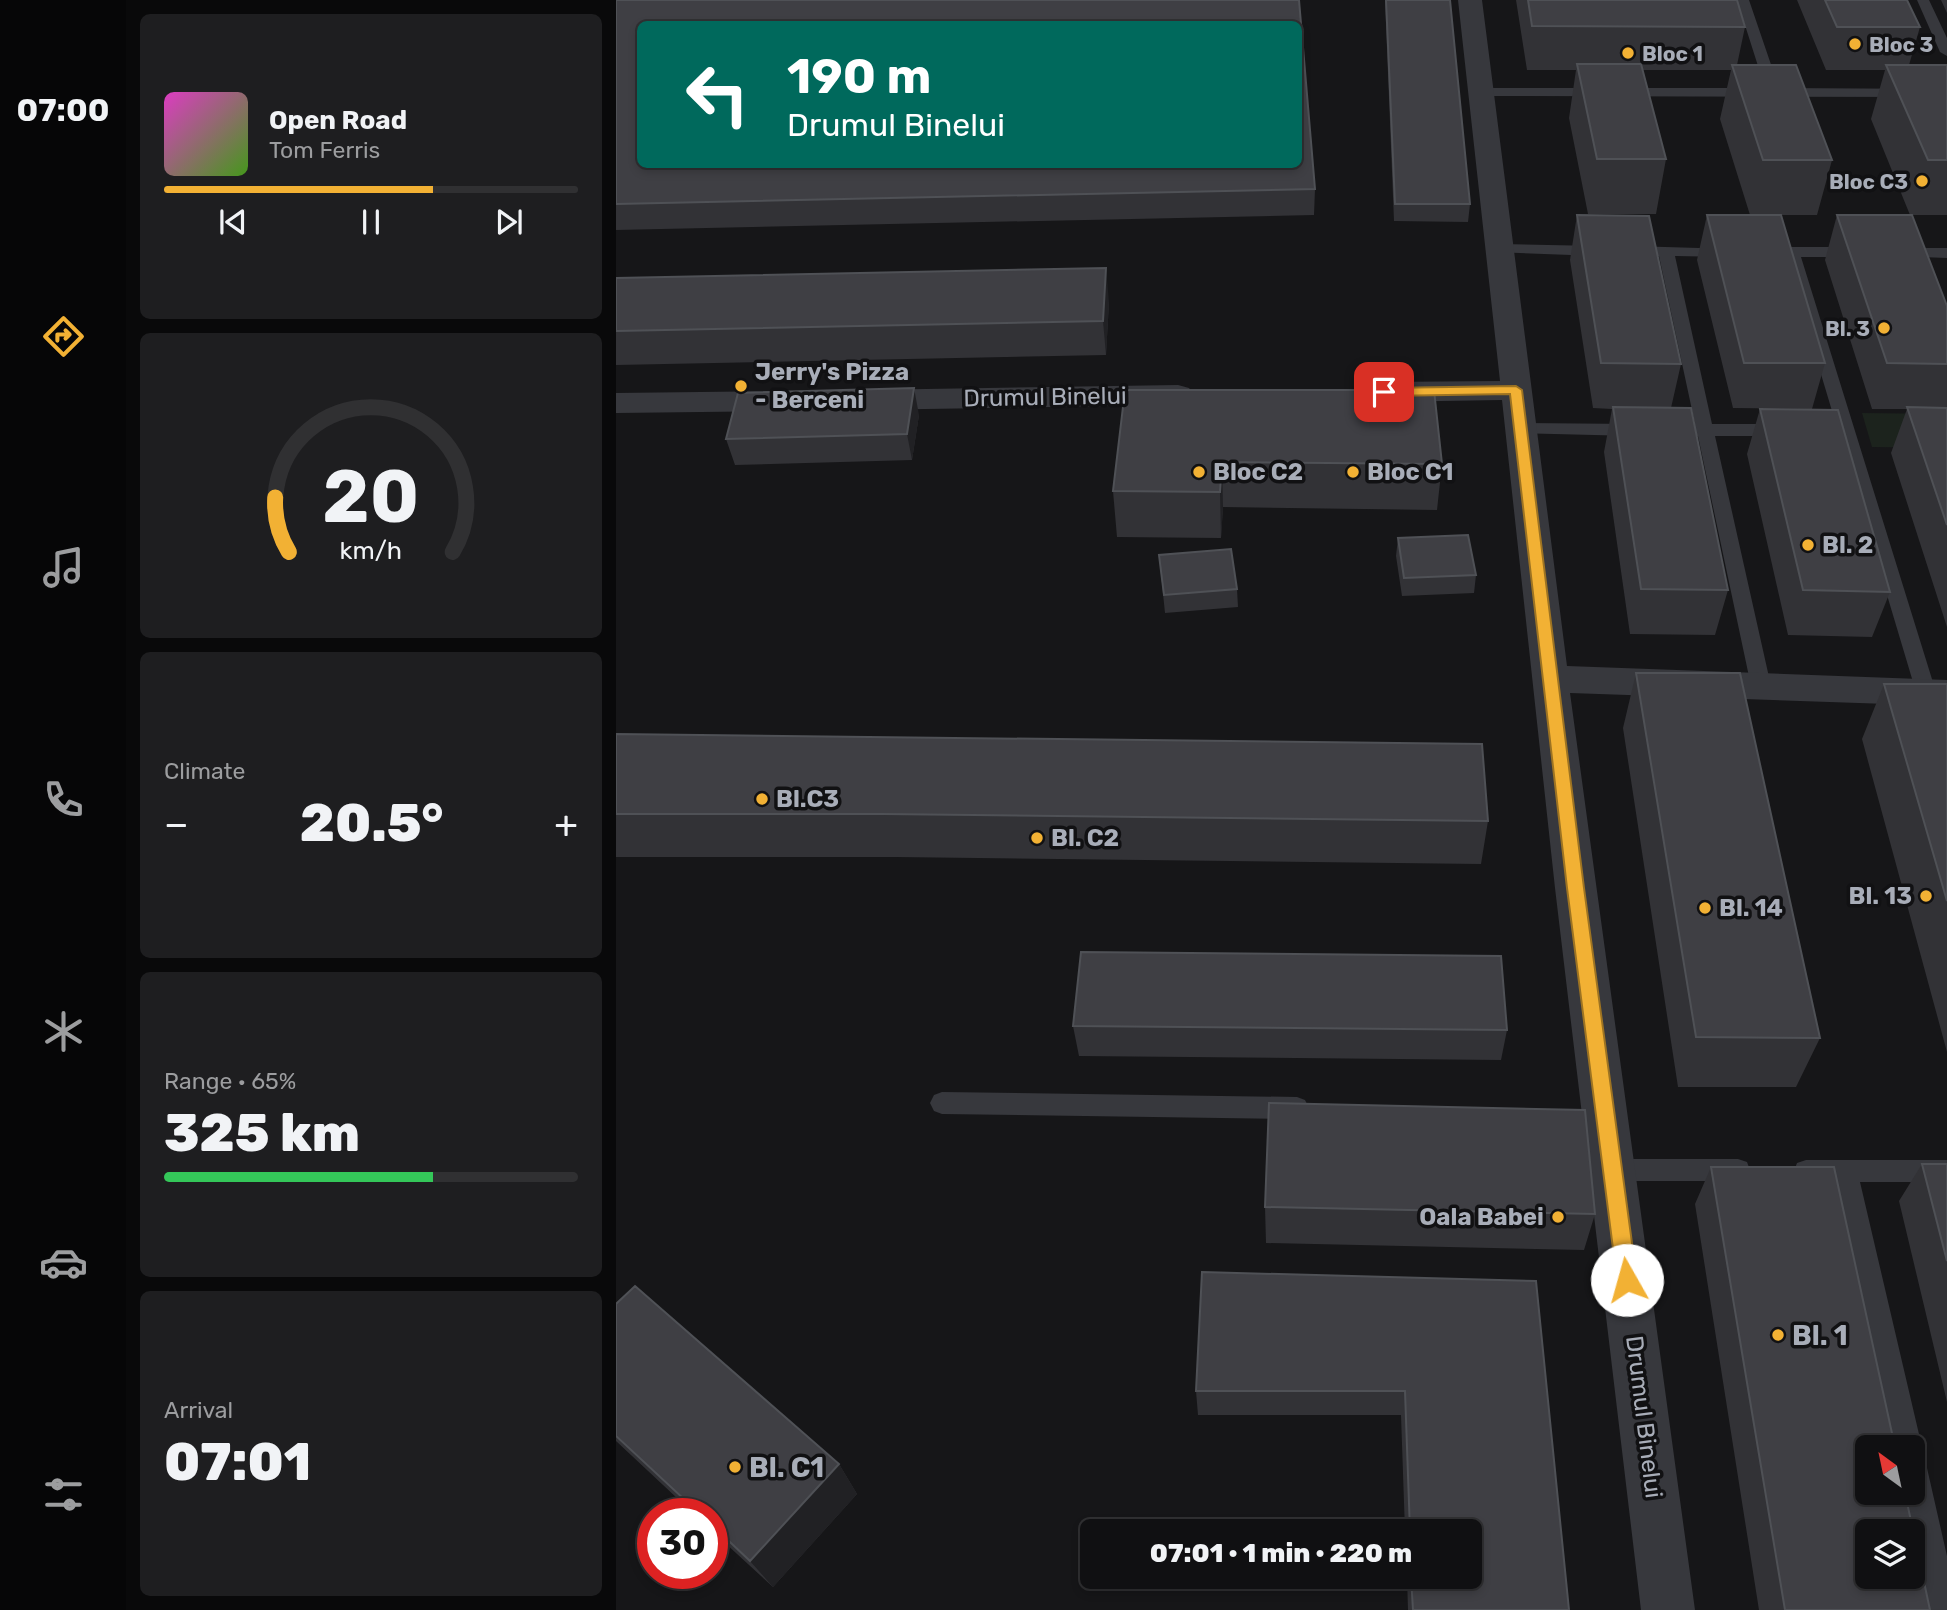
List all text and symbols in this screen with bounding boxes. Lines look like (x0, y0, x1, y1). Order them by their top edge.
place label: Bloc 3 (1869, 32, 1933, 57)
marker: Bloc 3 (1847, 36, 1863, 52)
place label: Bloc 1 (1642, 41, 1703, 66)
marker: Bloc 1 (1620, 45, 1636, 61)
text: 190 m (787, 47, 931, 105)
icon: left (672, 49, 763, 140)
text: 07:00 (17, 91, 109, 129)
text: Open Road (269, 105, 407, 136)
text: Drumul Binelui (787, 106, 1005, 144)
text: Tom Ferris (269, 136, 380, 164)
place label: Bloc C3 (1829, 169, 1908, 194)
marker: Bloc C3 (1914, 173, 1930, 189)
icon: previous (214, 203, 252, 241)
icon: pause (352, 203, 390, 241)
icon: next (490, 203, 528, 241)
icon: directions (39, 312, 88, 361)
place label: Bl. 3 (1825, 316, 1870, 341)
marker: Bl. 3 (1876, 320, 1892, 336)
place label: Jerry's Pizza - Berceni (755, 358, 909, 414)
pin (1354, 362, 1414, 422)
icon: arrive (1365, 373, 1403, 411)
marker: Jerry's Pizza - Berceni (733, 378, 749, 394)
street label: Drumul Binelui (963, 382, 1127, 412)
text: 20 (323, 454, 419, 540)
place label: Bloc C2 (1213, 458, 1303, 486)
place label: Bloc C1 (1367, 458, 1453, 486)
marker: Bloc C2 (1191, 464, 1207, 480)
marker: Bloc C1 (1345, 464, 1361, 480)
place label: Bl. 2 (1822, 531, 1873, 559)
text: km/h (340, 536, 402, 565)
marker: Bl. 2 (1800, 537, 1816, 553)
icon: music (39, 543, 88, 592)
text: Climate (164, 757, 245, 785)
icon: phone (39, 775, 88, 824)
place label: Bl.C3 (776, 785, 839, 813)
marker: Bl.C3 (754, 791, 770, 807)
text: 20.5° (300, 792, 443, 854)
text: − (164, 801, 189, 847)
text: + (554, 801, 578, 847)
place label: Bl. C2 (1051, 824, 1119, 852)
marker: Bl. C2 (1029, 830, 1045, 846)
place label: Bl. 13 (1849, 882, 1912, 910)
marker: Bl. 13 (1918, 888, 1934, 904)
place label: Bl. 14 (1719, 894, 1783, 922)
marker: Bl. 14 (1697, 900, 1713, 916)
icon: climate (39, 1007, 88, 1056)
text: Range · 65% (164, 1067, 296, 1095)
text: 325 km (164, 1102, 360, 1164)
place label: Oala Babei (1419, 1203, 1544, 1231)
marker: Oala Babei (1550, 1209, 1566, 1225)
icon: car (39, 1238, 88, 1287)
position arrow (1590, 1243, 1664, 1317)
place label: Bl. 1 (1792, 1319, 1848, 1352)
marker: Bl. 1 (1770, 1327, 1786, 1343)
street label: Drumul Binelui (1620, 1334, 1668, 1500)
text: Arrival (164, 1396, 233, 1424)
text: 07:01 (164, 1431, 311, 1493)
north arrow (1855, 1435, 1925, 1505)
map controls (1855, 1435, 1925, 1589)
place label: Bl. C1 (749, 1451, 824, 1484)
marker: Bl. C1 (727, 1459, 743, 1475)
icon: filters (39, 1470, 88, 1519)
speed limit sign: 30 (637, 1498, 728, 1589)
button: layers (1855, 1519, 1925, 1589)
text: 07:01 · 1 min · 220 m (1150, 1538, 1412, 1569)

